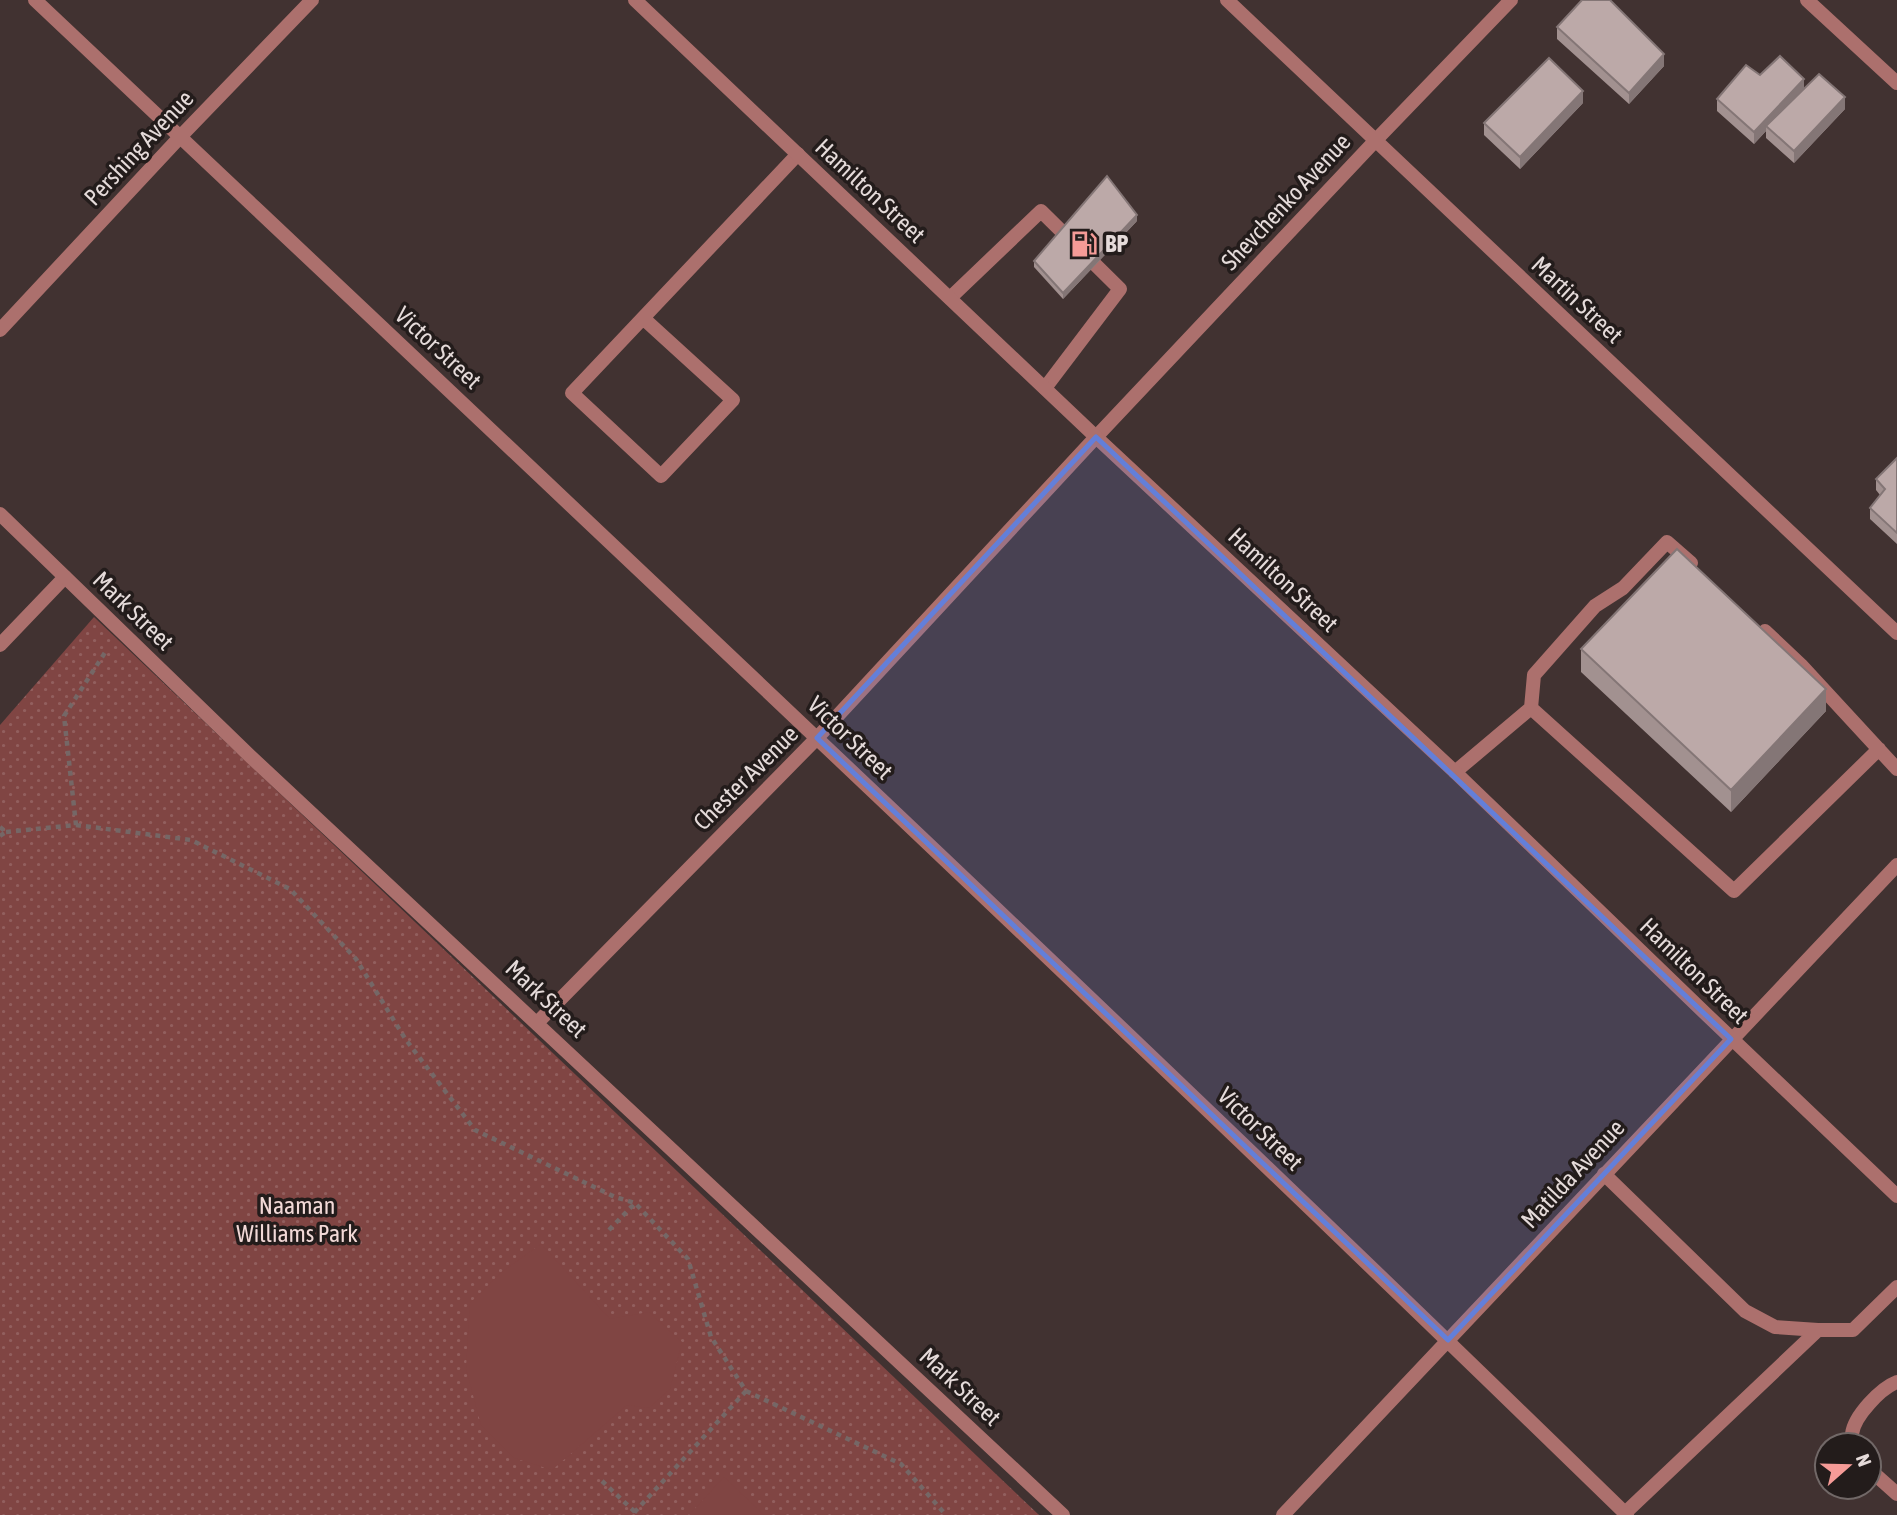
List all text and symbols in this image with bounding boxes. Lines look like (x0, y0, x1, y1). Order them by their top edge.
street label: Pershing Avenue (79, 85, 199, 211)
street label: Shevchenko Avenue (1216, 128, 1356, 275)
street label: Hamilton Street (810, 133, 931, 248)
fuel station icon: BP (1069, 229, 1099, 259)
place label: BP (1105, 230, 1128, 257)
street label: Martin Street (1526, 251, 1628, 348)
street label: Victor Street (390, 301, 487, 394)
street label: Hamilton Street (1223, 522, 1344, 637)
street label: Mark Street (88, 566, 179, 655)
street label: Victor Street (802, 691, 898, 785)
street label: Chester Avenue (688, 720, 803, 835)
street label: Hamilton Street (1635, 912, 1754, 1029)
street label: Mark Street (500, 954, 592, 1043)
street label: Victor Street (1212, 1082, 1308, 1176)
street label: Matilda Avenue (1516, 1114, 1630, 1233)
park label: Naaman Williams Park (236, 1192, 358, 1247)
street label: Mark Street (914, 1342, 1006, 1431)
north arrow (1813, 1431, 1883, 1501)
text: N (1852, 1451, 1876, 1469)

